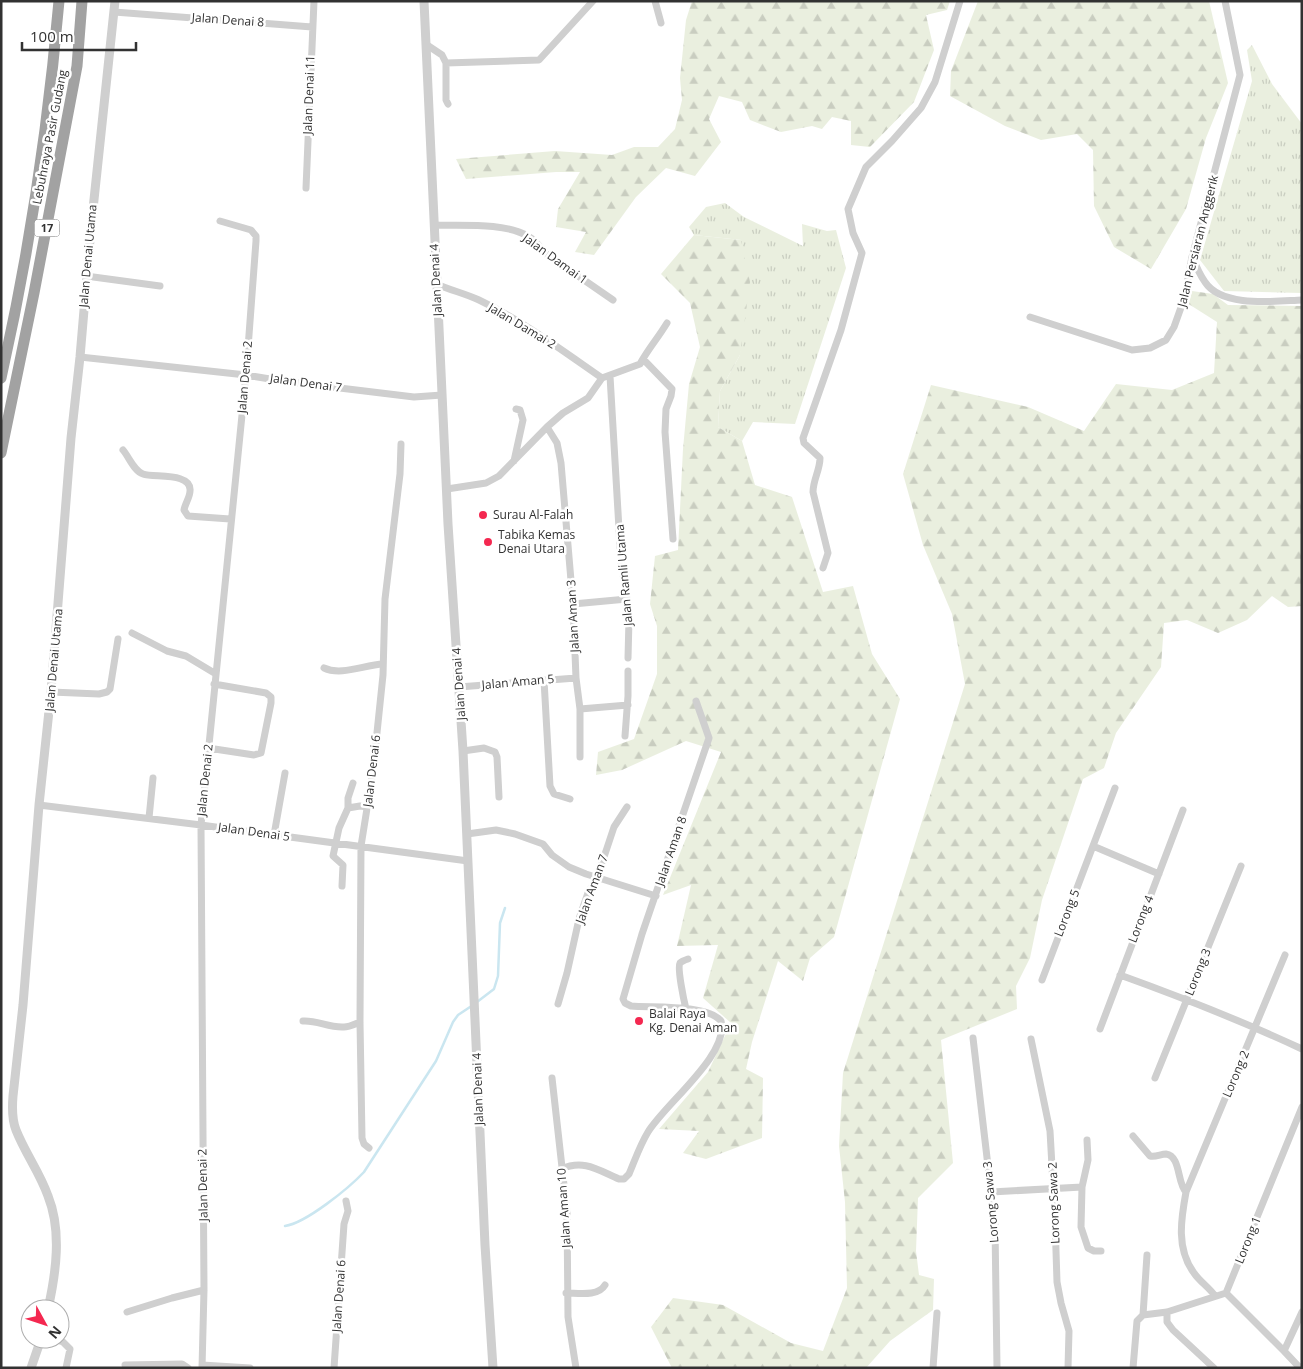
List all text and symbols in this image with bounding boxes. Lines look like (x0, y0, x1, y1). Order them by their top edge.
street label: Jalan Denai 8 (190, 8, 265, 31)
scale bar (22, 20, 136, 52)
text: 100 m (30, 26, 74, 46)
street label: Jalan Denai 11 (299, 55, 318, 136)
street label: Lebuhraya Pasir Gudang (28, 68, 71, 206)
street label: Jalan Persiaran Anggerik (1173, 172, 1222, 310)
street label: Jalan Denai Utama (74, 204, 100, 309)
road number: 17 (34, 220, 60, 237)
street label: Jalan Damai 1 (519, 229, 591, 288)
street label: Jalan Denai 4 (425, 243, 446, 318)
street label: Jalan Damai 2 (484, 298, 559, 353)
street label: Jalan Denai 2 (233, 340, 256, 415)
street label: Jalan Denai 7 (268, 369, 343, 396)
place label: Surau Al-Falah (493, 506, 573, 523)
marker: Surau Al-Falah (477, 509, 489, 521)
street label: Jalan Ramli Utama (611, 524, 636, 628)
place label: Tabika Kemas Denai Utara (498, 526, 576, 557)
marker: Tabika Kemas Denai Utara (482, 536, 494, 548)
street label: Jalan Aman 3 (562, 579, 583, 654)
street label: Jalan Denai Utama (40, 608, 66, 713)
street label: Jalan Denai 4 (447, 647, 470, 722)
street label: Jalan Aman 5 (480, 670, 555, 693)
street label: Jalan Denai 6 (359, 734, 384, 809)
street label: Jalan Denai 2 (192, 743, 217, 818)
street label: Jalan Aman 8 (650, 814, 690, 889)
street label: Jalan Denai 5 (216, 818, 291, 845)
street label: Jalan Aman 7 (571, 852, 612, 927)
street label: Lorong 5 (1050, 887, 1083, 939)
street label: Lorong 4 (1124, 893, 1157, 945)
street label: Lorong 3 (1180, 946, 1215, 998)
place label: Balai Raya Kg. Denai Aman (649, 1005, 737, 1036)
marker: Balai Raya Kg. Denai Aman (633, 1015, 645, 1027)
street label: Lorong 2 (1218, 1048, 1253, 1100)
street label: Jalan Denai 4 (468, 1052, 487, 1127)
street label: Jalan Denai 2 (193, 1148, 212, 1222)
street label: Lorong Sawa 3 (978, 1160, 1003, 1244)
street label: Lorong Sawa 2 (1044, 1162, 1063, 1244)
street label: Jalan Aman 10 (552, 1168, 575, 1249)
street label: Lorong 1 (1230, 1214, 1265, 1266)
street label: Jalan Denai 6 (327, 1259, 350, 1334)
north arrow (20, 1299, 70, 1349)
text: N (44, 1322, 66, 1343)

